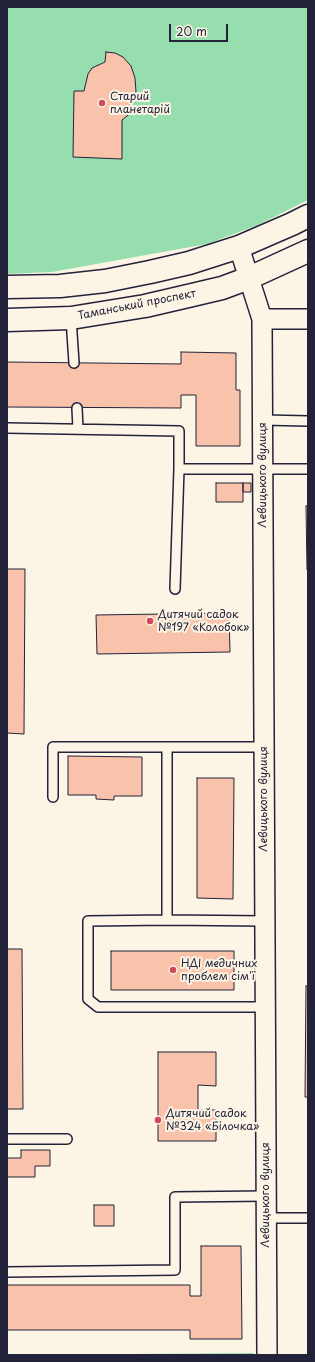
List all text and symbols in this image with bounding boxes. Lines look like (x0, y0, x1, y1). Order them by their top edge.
scale bar (171, 16, 230, 42)
text: 20 m (176, 22, 207, 40)
place label: Старий планетарій (110, 90, 170, 116)
marker: Старий планетарій (97, 98, 107, 108)
street label: Таманський проспект (77, 287, 197, 323)
street label: Левицького вулиця (256, 422, 270, 528)
place label: Дитячий садок №197 «Колобок» (158, 608, 249, 634)
marker: Дитячий садок №197 «Колобок» (145, 616, 155, 626)
street label: Левицького вулиця (257, 746, 271, 852)
place label: НДІ медичних проблем сім'ї (181, 957, 257, 983)
marker: НДІ медичних проблем сім'ї (168, 965, 178, 975)
place label: Дитячий садок №324 «Білочка» (166, 1107, 259, 1133)
marker: Дитячий садок №324 «Білочка» (153, 1115, 163, 1125)
street label: Левицького вулиця (259, 1142, 273, 1248)

